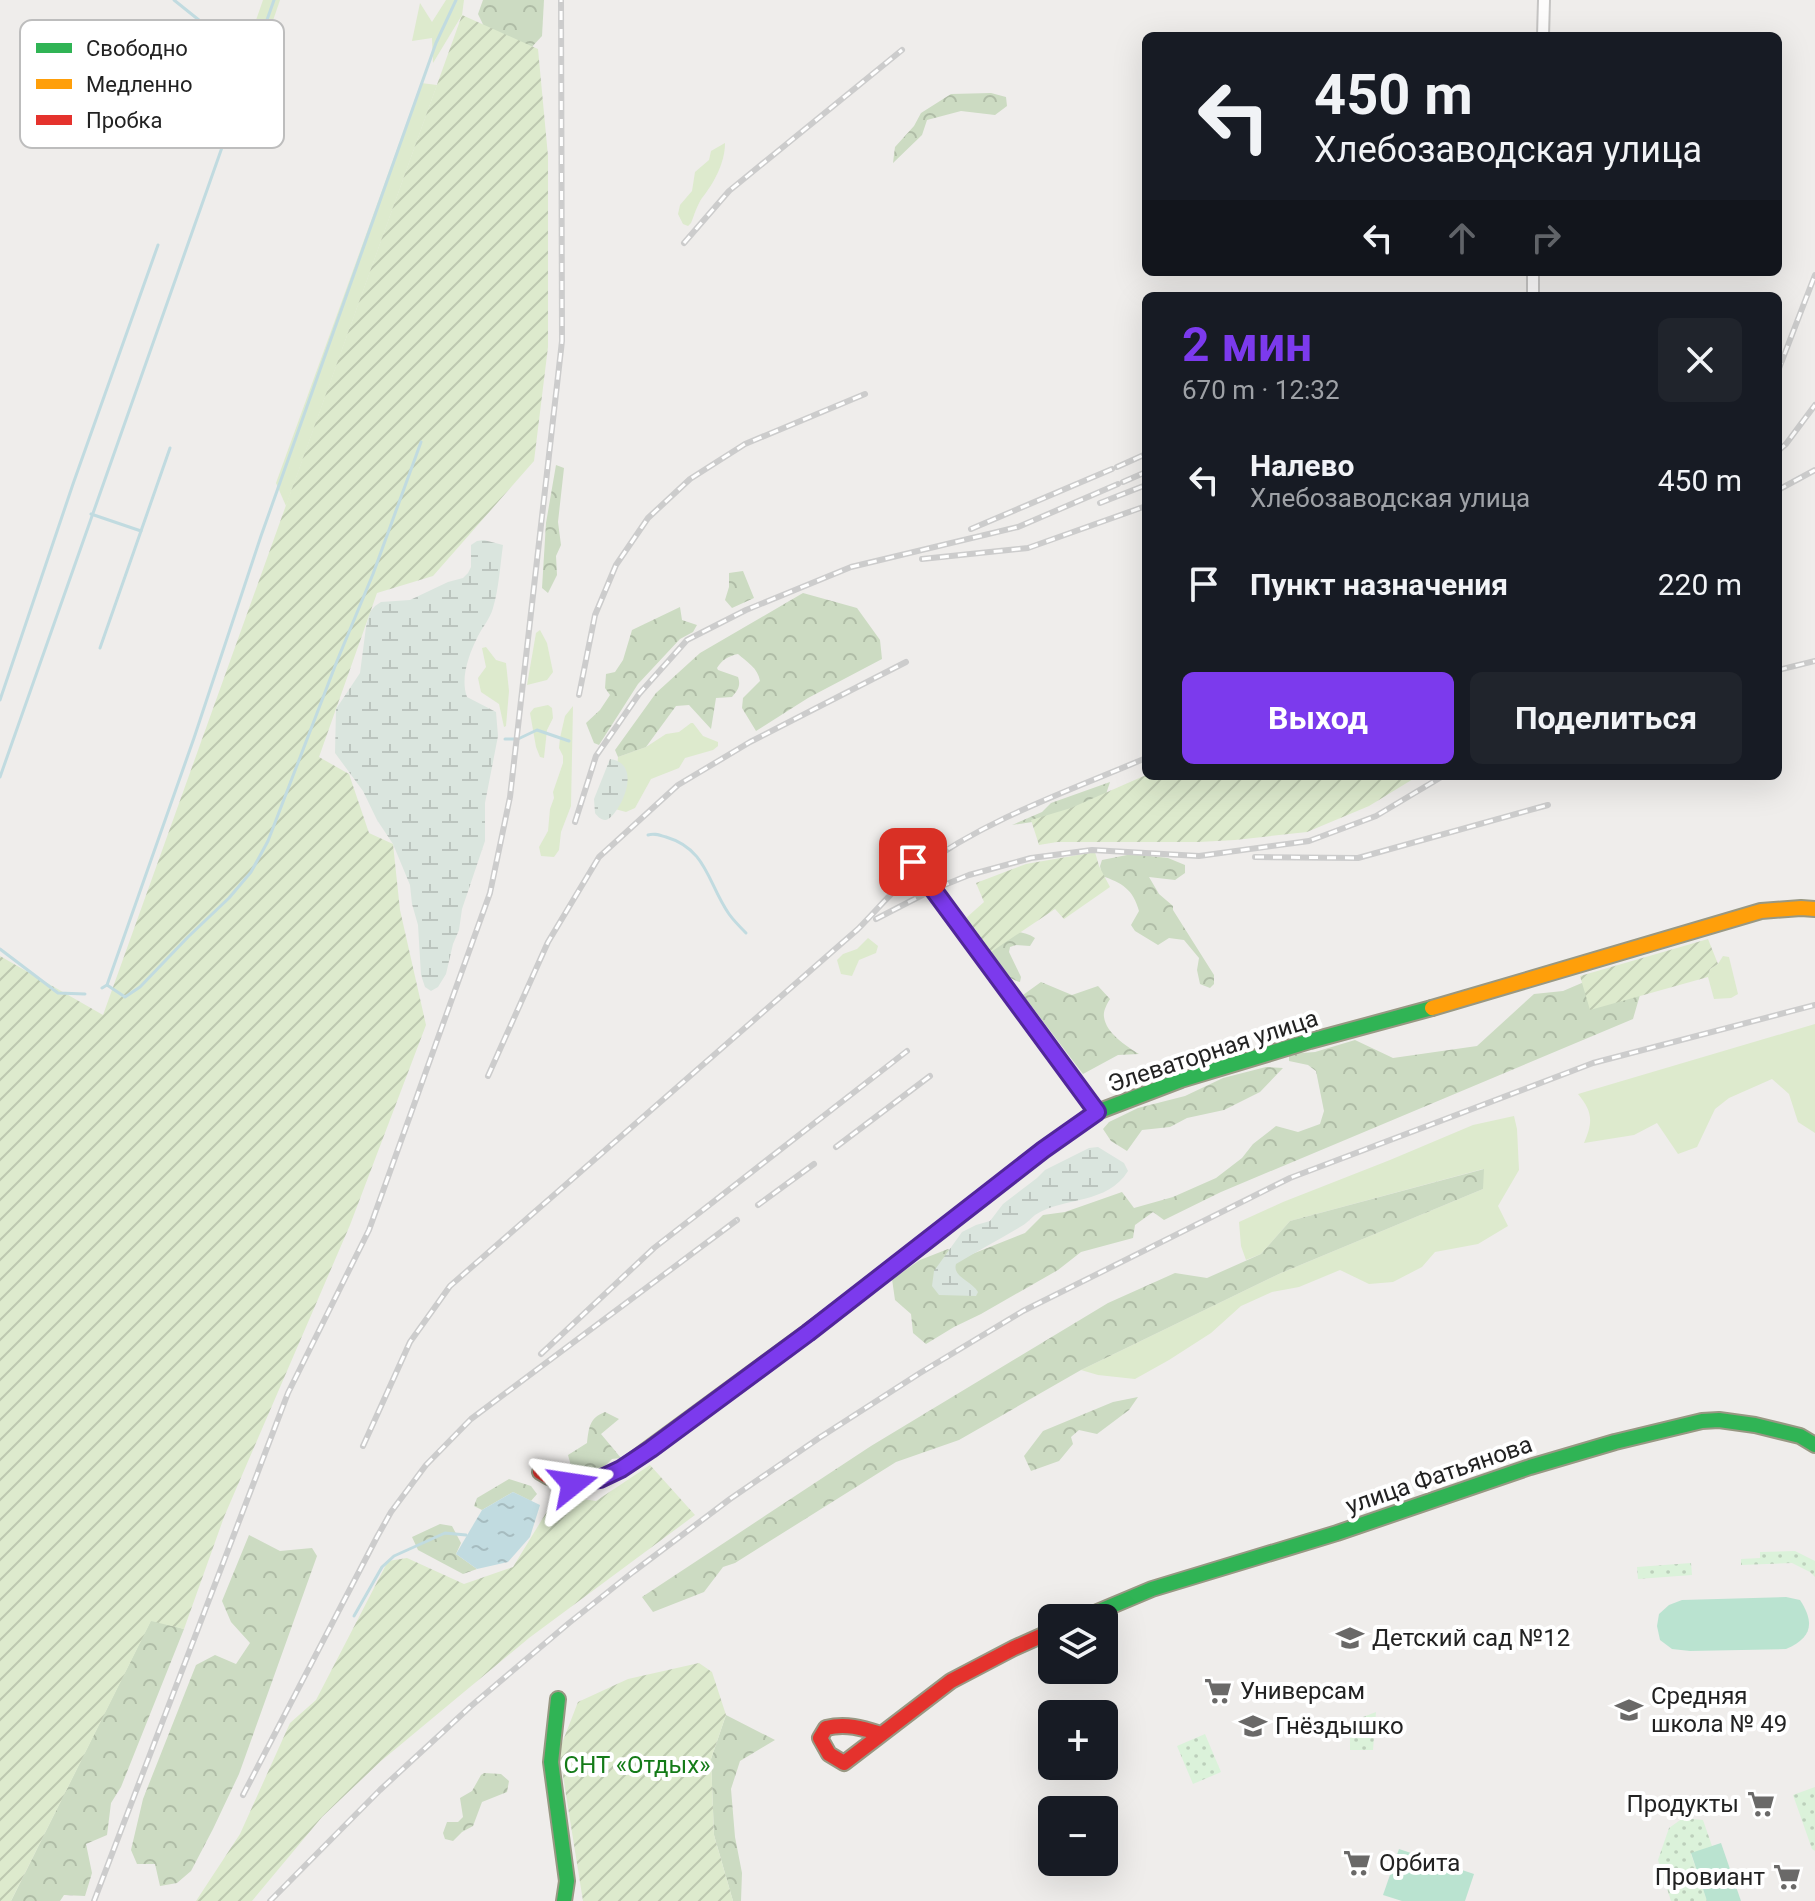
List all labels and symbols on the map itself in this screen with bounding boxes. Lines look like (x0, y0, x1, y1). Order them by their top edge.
legend (20, 20, 284, 148)
text: Свободно (86, 36, 188, 61)
text: Медленно (86, 72, 192, 97)
text: Пробка (86, 108, 162, 133)
pin (879, 828, 947, 896)
street label: Элеваторная улица (1104, 1004, 1322, 1098)
street label: улица Фатьянова (1342, 1430, 1536, 1520)
position arrow (531, 1442, 615, 1526)
school or university icon: Детский сад №12 (1335, 1623, 1365, 1653)
place label: Детский сад №12 (1372, 1624, 1570, 1652)
supermarket icon: Универсам (1203, 1676, 1233, 1706)
place label: Универсам (1240, 1677, 1365, 1705)
place label: Средняя школа № 49 (1651, 1682, 1787, 1738)
school or university icon: Средняя школа № 49 (1614, 1695, 1644, 1725)
school or university icon: Гнёздышко (1238, 1711, 1268, 1741)
place label: Гнёздышко (1275, 1712, 1404, 1740)
park label: СНТ «Отдых» (564, 1751, 710, 1779)
supermarket icon: Продукты (1746, 1789, 1776, 1819)
place label: Продукты (1627, 1790, 1739, 1818)
supermarket icon: Орбита (1342, 1848, 1372, 1878)
place label: Орбита (1379, 1849, 1460, 1877)
supermarket icon: Провиант (1772, 1862, 1802, 1892)
place label: Провиант (1655, 1863, 1765, 1891)

